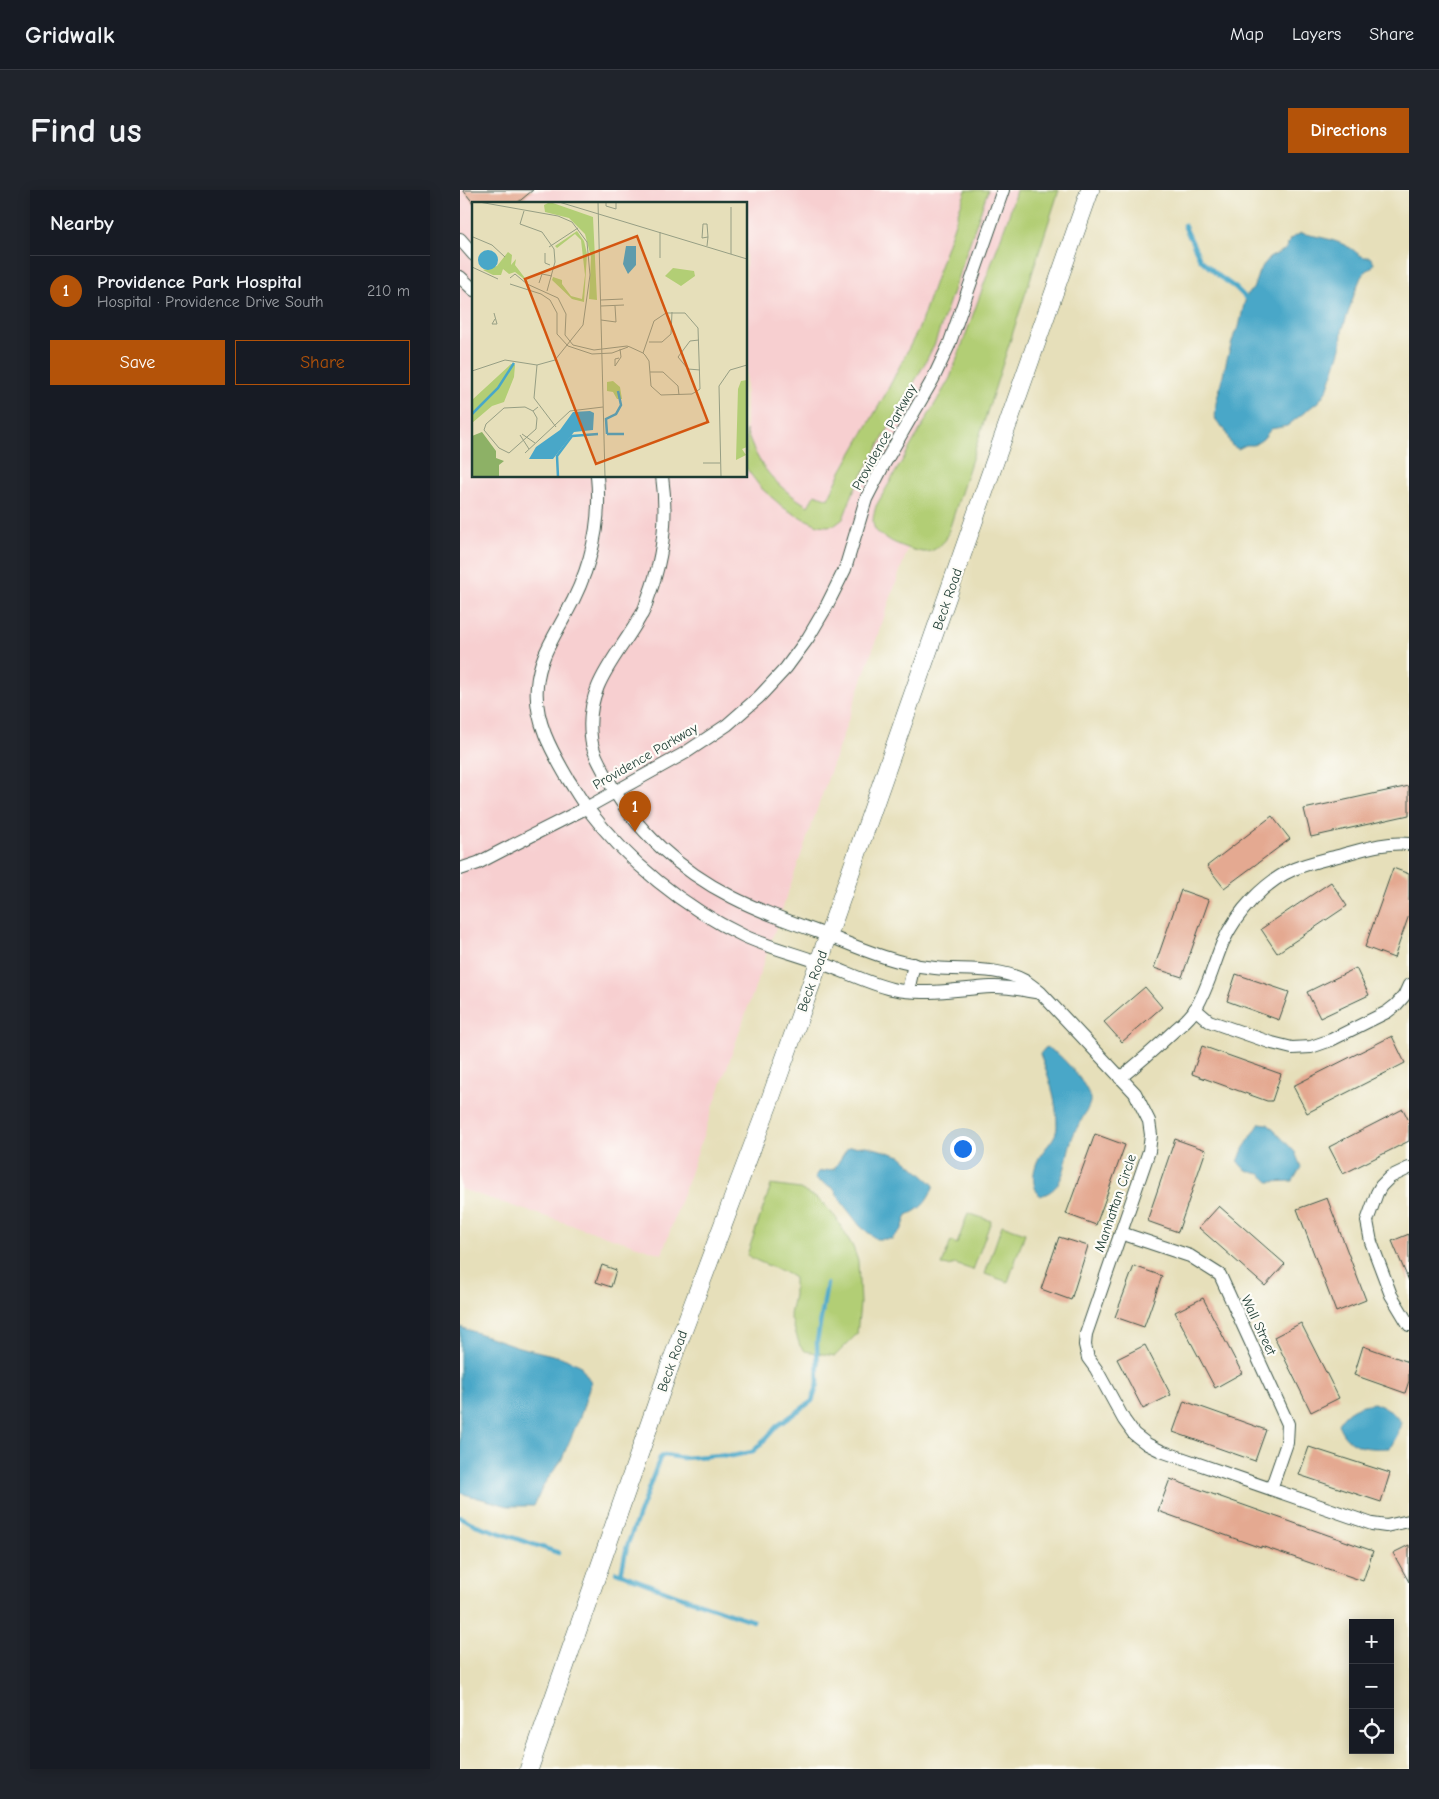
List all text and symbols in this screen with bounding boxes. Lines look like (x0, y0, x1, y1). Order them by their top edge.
text: Gridwalk (25, 21, 114, 49)
text: Map (1230, 24, 1264, 45)
text: Layers (1292, 24, 1341, 45)
text: Share (1369, 24, 1414, 45)
button: Directions (1288, 108, 1409, 153)
text: Find us (30, 110, 142, 151)
inset map (472, 202, 748, 478)
text: Nearby (50, 211, 114, 235)
text: Providence Park Hospital (97, 271, 302, 293)
text: 1 (63, 282, 69, 300)
text: 210 m (367, 282, 410, 300)
text: Hospital · Providence Drive South (97, 293, 324, 311)
button: Save (50, 340, 225, 385)
button: Share (235, 340, 410, 385)
street label: Providence Parkway (848, 381, 921, 493)
street label: Beck Road (929, 566, 966, 632)
street label: Providence Parkway (590, 719, 701, 793)
pin: 1 (619, 791, 651, 832)
street label: Beck Road (794, 948, 831, 1014)
your location (950, 1136, 976, 1162)
street label: Manhattan Circle (1091, 1152, 1140, 1254)
street label: Wall Street (1237, 1292, 1280, 1359)
street label: Beck Road (654, 1328, 691, 1394)
map controls (1349, 1619, 1394, 1754)
button: + (1349, 1619, 1394, 1664)
button: − (1349, 1664, 1394, 1709)
button: locate (1349, 1709, 1394, 1754)

